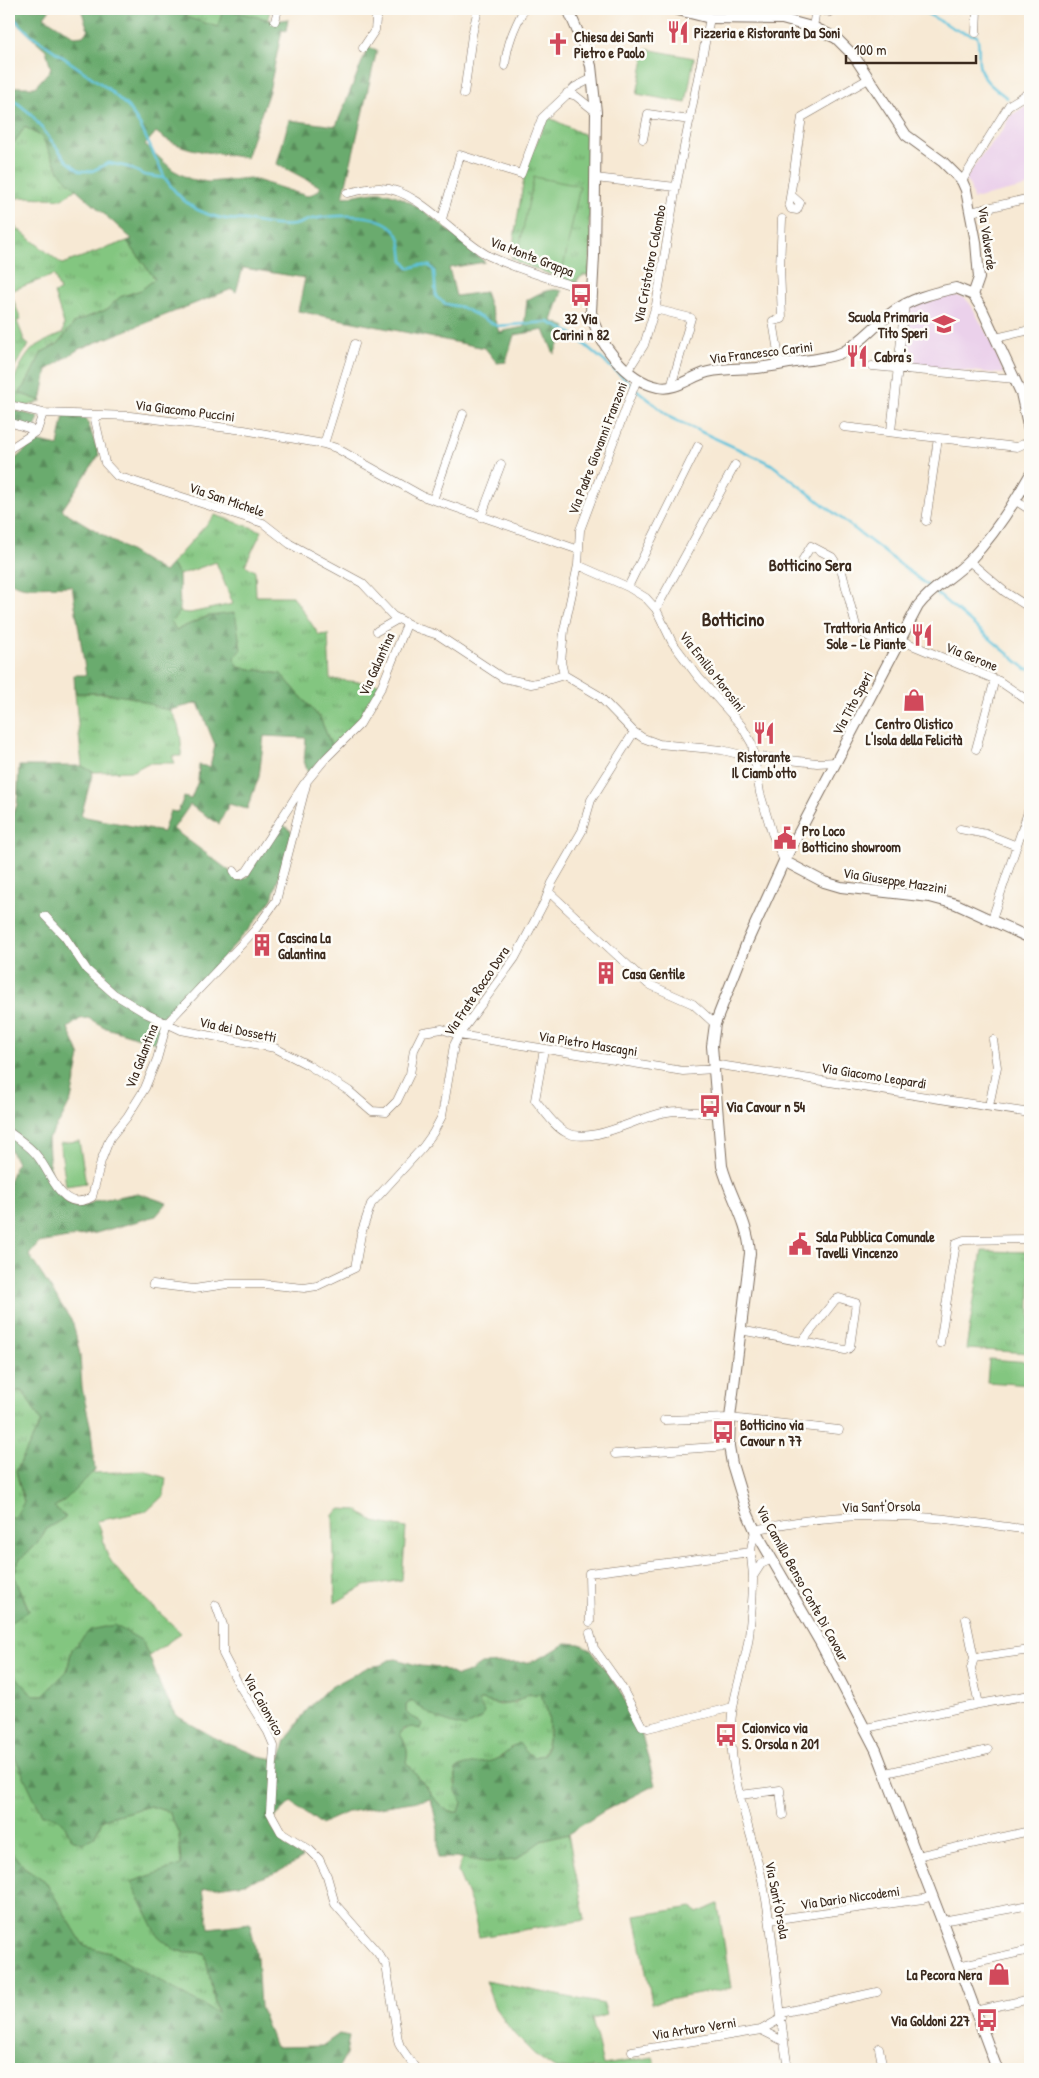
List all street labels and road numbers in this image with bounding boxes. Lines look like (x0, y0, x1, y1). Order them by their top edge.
street label: Via Cristoforo Colombo (628, 203, 670, 325)
street label: Via Valverde (974, 205, 1002, 272)
street label: Via Monte Grappa (487, 231, 577, 282)
street label: Via Francesco Carini (708, 336, 814, 368)
street label: Via Padre Giovanni Franzoni (563, 379, 631, 517)
street label: Via Giacomo Puccini (134, 394, 236, 426)
street label: Via San Michele (187, 477, 268, 521)
street label: Via Emilio Morosini (676, 627, 750, 715)
street label: Via Galantina (354, 629, 399, 699)
street label: Via Gerone (943, 637, 1001, 675)
street label: Via Tito Speri (827, 668, 878, 739)
street label: Via Giuseppe Mazzini (841, 862, 948, 899)
street label: Via Frate Rocco Dora (439, 942, 513, 1040)
street label: Via dei Dossetti (198, 1012, 278, 1046)
street label: Via Galantina (120, 1021, 162, 1091)
street label: Via Pietro Mascagni (537, 1026, 639, 1061)
street label: Via Giacomo Leopardi (820, 1057, 928, 1094)
street label: Via Sant'Orsola (842, 1496, 921, 1516)
street label: Via Camillo Benso Conte Di Cavour (752, 1502, 854, 1665)
street label: Via Caionvico (239, 1670, 289, 1739)
street label: Via Sant'Orsola (761, 1860, 795, 1941)
street label: Via Dario Niccodemi (799, 1881, 901, 1913)
street label: Via Arturo Verni (651, 2012, 737, 2044)

